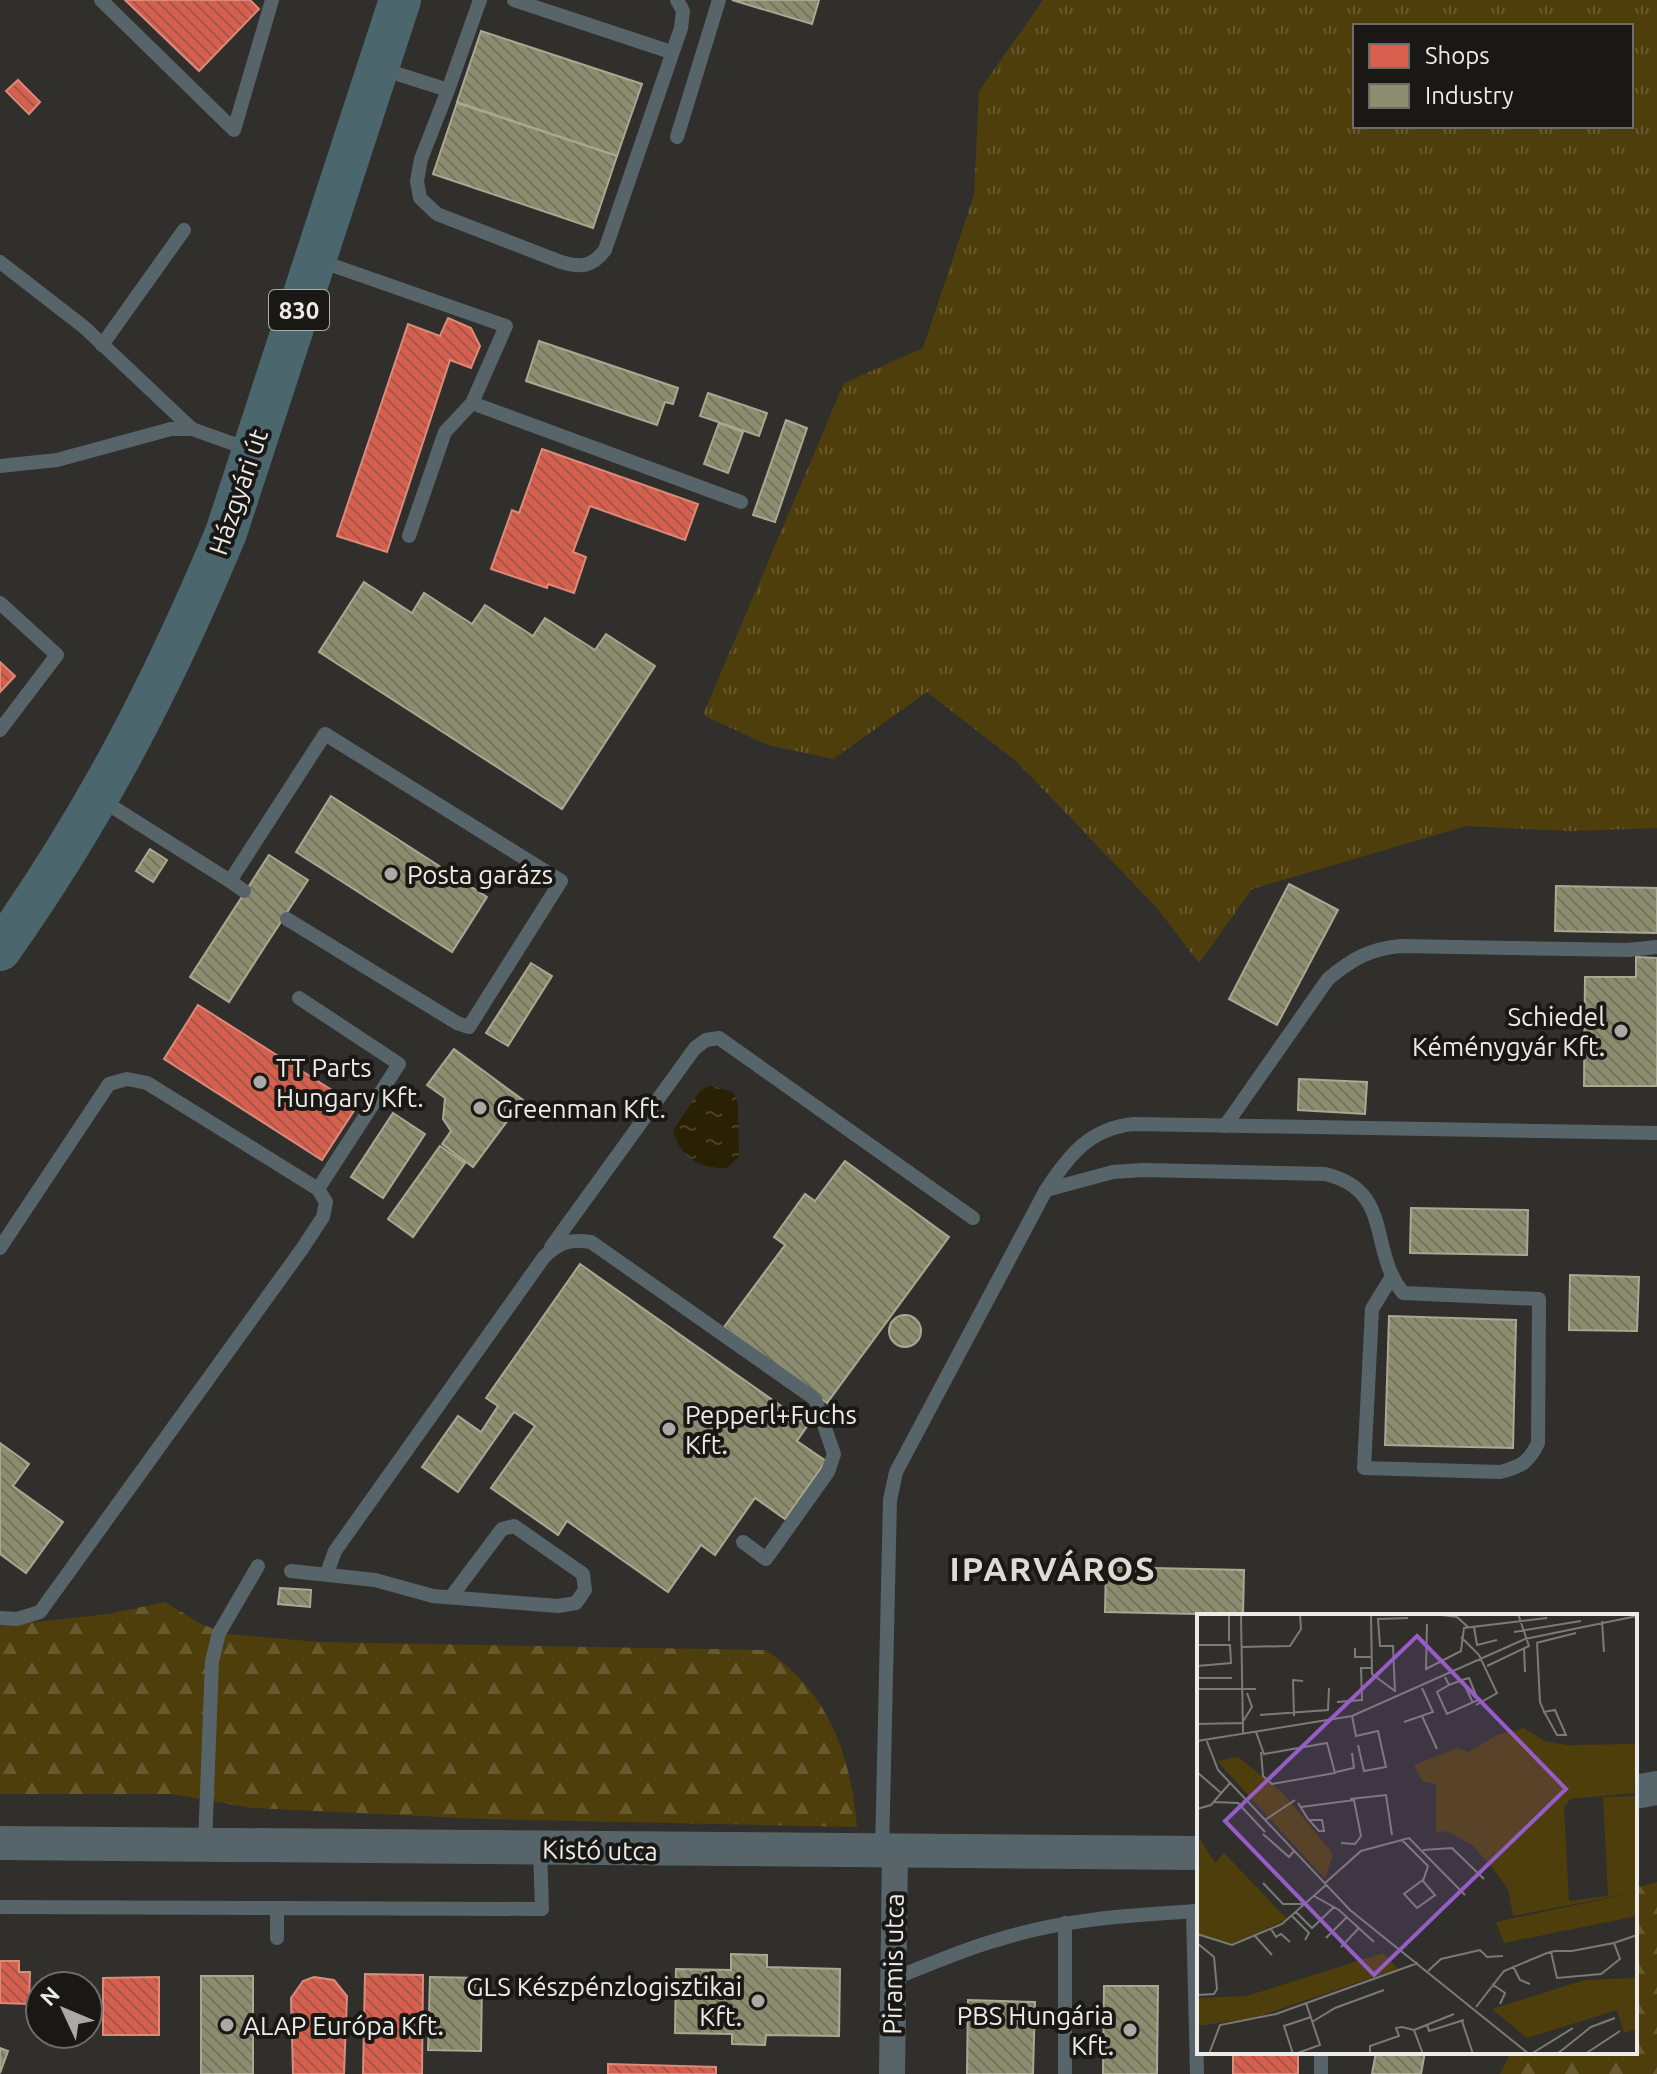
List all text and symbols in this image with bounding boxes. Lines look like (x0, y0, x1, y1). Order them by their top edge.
legend (1353, 24, 1633, 128)
text: Shops (1425, 42, 1490, 69)
text: Industry (1425, 82, 1514, 109)
road number: 830 (269, 290, 329, 330)
street label: Házgyári út (203, 425, 273, 559)
place label: Posta garázs (407, 860, 553, 889)
marker: Posta garázs (382, 865, 400, 883)
place label: Schiedel Kéménygyár Kft. (1412, 1002, 1605, 1061)
marker: Schiedel Kéménygyár Kft. (1612, 1022, 1630, 1040)
place label: TT Parts Hungary Kft. (276, 1053, 424, 1112)
marker: TT Parts Hungary Kft. (251, 1073, 269, 1091)
place label: Greenman Kft. (496, 1094, 666, 1123)
marker: Greenman Kft. (471, 1099, 489, 1117)
place label: Pepperl+Fuchs Kft. (685, 1400, 857, 1459)
marker: Pepperl+Fuchs Kft. (660, 1420, 678, 1438)
district label: IPARVÁROS (950, 1549, 1156, 1587)
inset map (1197, 1614, 1637, 2054)
street label: Kistó utca (542, 1834, 658, 1866)
street label: Piramis utca (877, 1893, 909, 2035)
north arrow (24, 1970, 104, 2050)
place label: GLS Készpénzlogisztikai Kft. (466, 1972, 742, 2031)
text: N (35, 1981, 64, 2010)
marker: GLS Készpénzlogisztikai Kft. (749, 1992, 767, 2010)
place label: PBS Hungária Kft. (957, 2001, 1114, 2060)
place label: ALAP Európa Kft. (243, 2011, 444, 2040)
marker: ALAP Európa Kft. (218, 2016, 236, 2034)
marker: PBS Hungária Kft. (1121, 2021, 1139, 2039)

